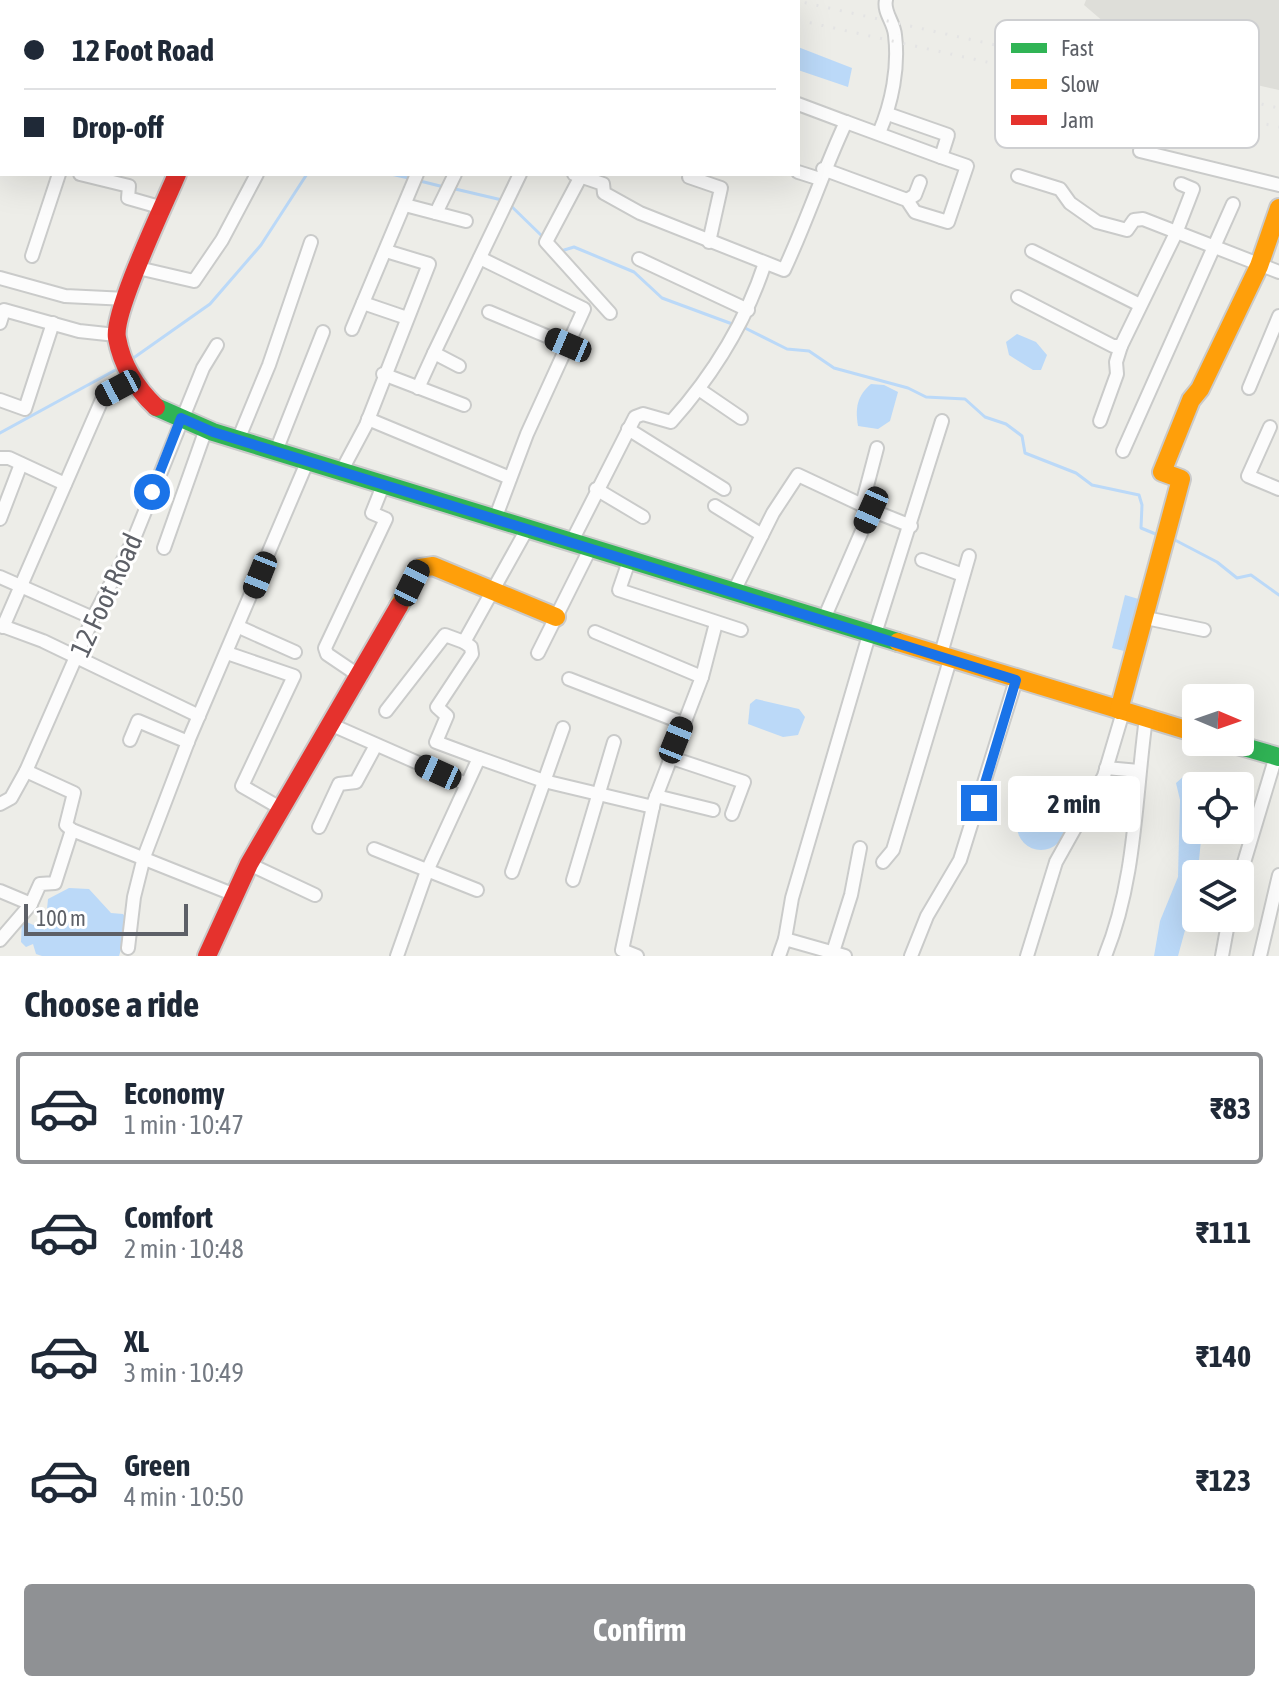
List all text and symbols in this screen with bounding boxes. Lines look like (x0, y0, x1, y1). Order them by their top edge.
legend (995, 20, 1259, 148)
text: 12 Foot Road (72, 33, 214, 67)
text: Fast (1061, 35, 1094, 61)
text: Slow (1061, 71, 1099, 97)
text: Jam (1061, 107, 1094, 133)
text: Drop-off (72, 110, 164, 144)
car (541, 325, 595, 365)
car (91, 366, 145, 410)
route start (134, 474, 170, 510)
car (850, 483, 892, 537)
street label: 12 Foot Road (63, 528, 149, 662)
car (240, 548, 280, 602)
car (391, 556, 433, 610)
north arrow (1182, 684, 1254, 756)
map controls (1182, 684, 1254, 932)
car (656, 713, 696, 767)
car (411, 751, 465, 793)
button: locate (1182, 772, 1254, 844)
callout: 2 min (1007, 775, 1139, 831)
route end (961, 785, 997, 821)
text: 2 min (1047, 789, 1101, 819)
button: layers (1182, 860, 1254, 932)
scale bar (24, 900, 188, 936)
text: 100 m (36, 905, 86, 931)
text: Choose a ride (24, 983, 199, 1025)
icon: car (28, 1072, 100, 1144)
text: Economy (124, 1076, 225, 1110)
text: ₹83 (1210, 1091, 1251, 1125)
text: 1 min · 10:47 (124, 1110, 244, 1140)
icon: car (28, 1196, 100, 1268)
text: Comfort (124, 1200, 213, 1234)
text: ₹111 (1196, 1215, 1251, 1249)
text: 2 min · 10:48 (124, 1234, 244, 1264)
icon: car (28, 1320, 100, 1392)
text: XL (124, 1324, 149, 1358)
text: ₹140 (1196, 1339, 1251, 1373)
text: 3 min · 10:49 (124, 1358, 244, 1388)
icon: car (28, 1444, 100, 1516)
text: Green (124, 1448, 190, 1482)
text: ₹123 (1196, 1463, 1251, 1497)
text: 4 min · 10:50 (124, 1482, 244, 1512)
button: Confirm (24, 1584, 1255, 1676)

